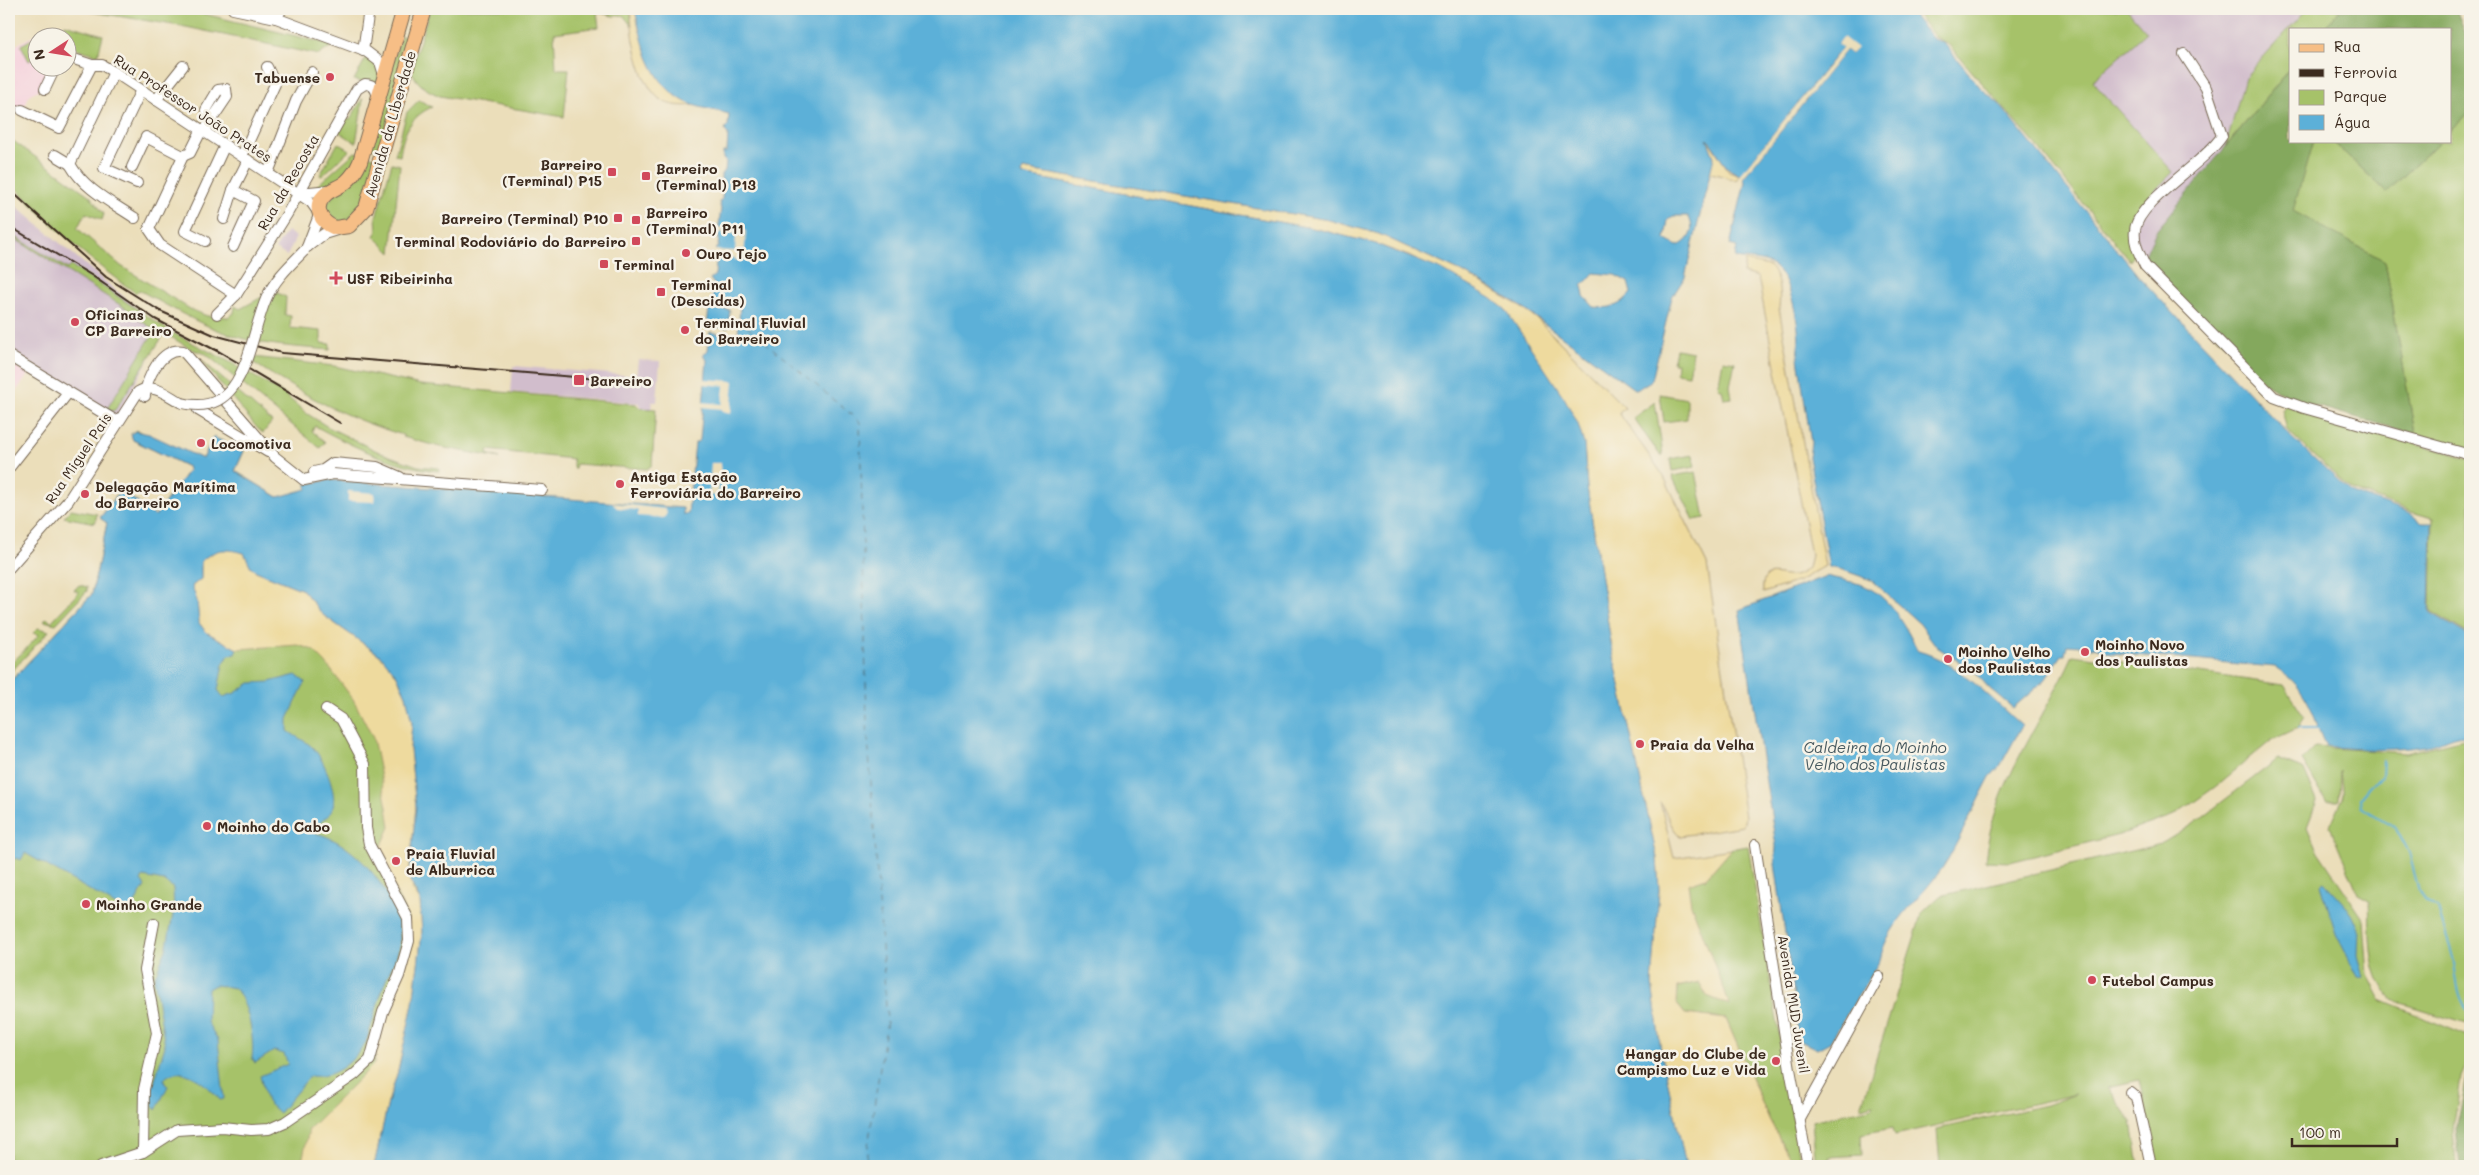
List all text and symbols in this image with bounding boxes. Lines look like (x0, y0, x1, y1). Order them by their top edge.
north arrow (28, 28, 78, 78)
legend (2289, 28, 2452, 142)
text: Rua (2334, 36, 2361, 56)
text: N (28, 48, 49, 62)
street label: Avenida da Liberdade (360, 48, 420, 200)
street label: Rua Professor João Prates (110, 50, 276, 166)
text: Ferrovia (2334, 62, 2398, 82)
place label: Tabuense (254, 68, 320, 87)
marker: Tabuense (324, 71, 336, 83)
text: Parque (2334, 86, 2387, 106)
text: Água (2334, 112, 2371, 132)
street label: Rua da Recosta (253, 131, 323, 233)
place label: Barreiro (Terminal) P15 (502, 155, 602, 190)
place label: Barreiro (Terminal) P13 (656, 159, 756, 194)
marker: Barreiro (Terminal) P15 (606, 166, 618, 178)
marker: Barreiro (Terminal) P13 (640, 170, 652, 182)
place label: Barreiro (Terminal) P11 (646, 203, 744, 238)
place label: Barreiro (Terminal) P10 (441, 209, 608, 228)
marker: Barreiro (Terminal) P10 (612, 212, 624, 224)
marker: Barreiro (Terminal) P11 (630, 214, 642, 226)
place label: Terminal Rodoviário do Barreiro (395, 232, 626, 251)
marker: Terminal Rodoviário do Barreiro (630, 235, 642, 247)
place label: Ouro Tejo (696, 244, 767, 263)
marker: Ouro Tejo (680, 247, 692, 259)
place label: Terminal (614, 255, 674, 274)
marker: Terminal (598, 258, 610, 270)
place label: USF Ribeirinha (347, 269, 453, 288)
marker: USF Ribeirinha (329, 271, 343, 285)
place label: Terminal (Descidas) (671, 275, 745, 310)
marker: Terminal (Descidas) (655, 286, 667, 298)
place label: Oficinas CP Barreiro (85, 305, 172, 340)
place label: Terminal Fluvial do Barreiro (695, 313, 806, 348)
marker: Oficinas CP Barreiro (69, 316, 81, 328)
marker: Terminal Fluvial do Barreiro (679, 324, 691, 336)
place label: Barreiro (590, 371, 652, 390)
marker: Barreiro (572, 373, 586, 387)
street label: Rua Miguel Pais (40, 409, 116, 507)
place label: Locomotiva (211, 434, 292, 453)
marker: Locomotiva (195, 437, 207, 449)
place label: Antiga Estação Ferroviária do Barreiro (630, 467, 801, 502)
place label: Delegação Marítima do Barreiro (95, 477, 236, 512)
marker: Antiga Estação Ferroviária do Barreiro (614, 478, 626, 490)
marker: Delegação Marítima do Barreiro (79, 488, 91, 500)
place label: Moinho Novo dos Paulistas (2095, 635, 2188, 670)
place label: Moinho Velho dos Paulistas (1958, 642, 2051, 677)
marker: Moinho Novo dos Paulistas (2079, 646, 2091, 658)
marker: Moinho Velho dos Paulistas (1942, 653, 1954, 665)
place label: Praia da Velha (1650, 735, 1755, 754)
water label: Caldeira do Moinho Velho dos Paulistas (1803, 737, 1947, 774)
marker: Praia da Velha (1634, 738, 1646, 750)
place label: Moinho do Cabo (217, 817, 331, 836)
marker: Moinho do Cabo (201, 820, 213, 832)
place label: Praia Fluvial de Alburrica (406, 844, 495, 879)
marker: Praia Fluvial de Alburrica (390, 855, 402, 867)
place label: Moinho Grande (96, 895, 202, 914)
marker: Moinho Grande (80, 898, 92, 910)
street label: Avenida MUD Juvenil (1774, 933, 1814, 1075)
place label: Futebol Campus (2102, 971, 2214, 990)
marker: Futebol Campus (2086, 974, 2098, 986)
place label: Hangar do Clube de Campismo Luz e Vida (1617, 1044, 1766, 1079)
marker: Hangar do Clube de Campismo Luz e Vida (1770, 1055, 1782, 1067)
scale bar (2292, 1115, 2396, 1147)
text: 100 m (2299, 1122, 2341, 1142)

